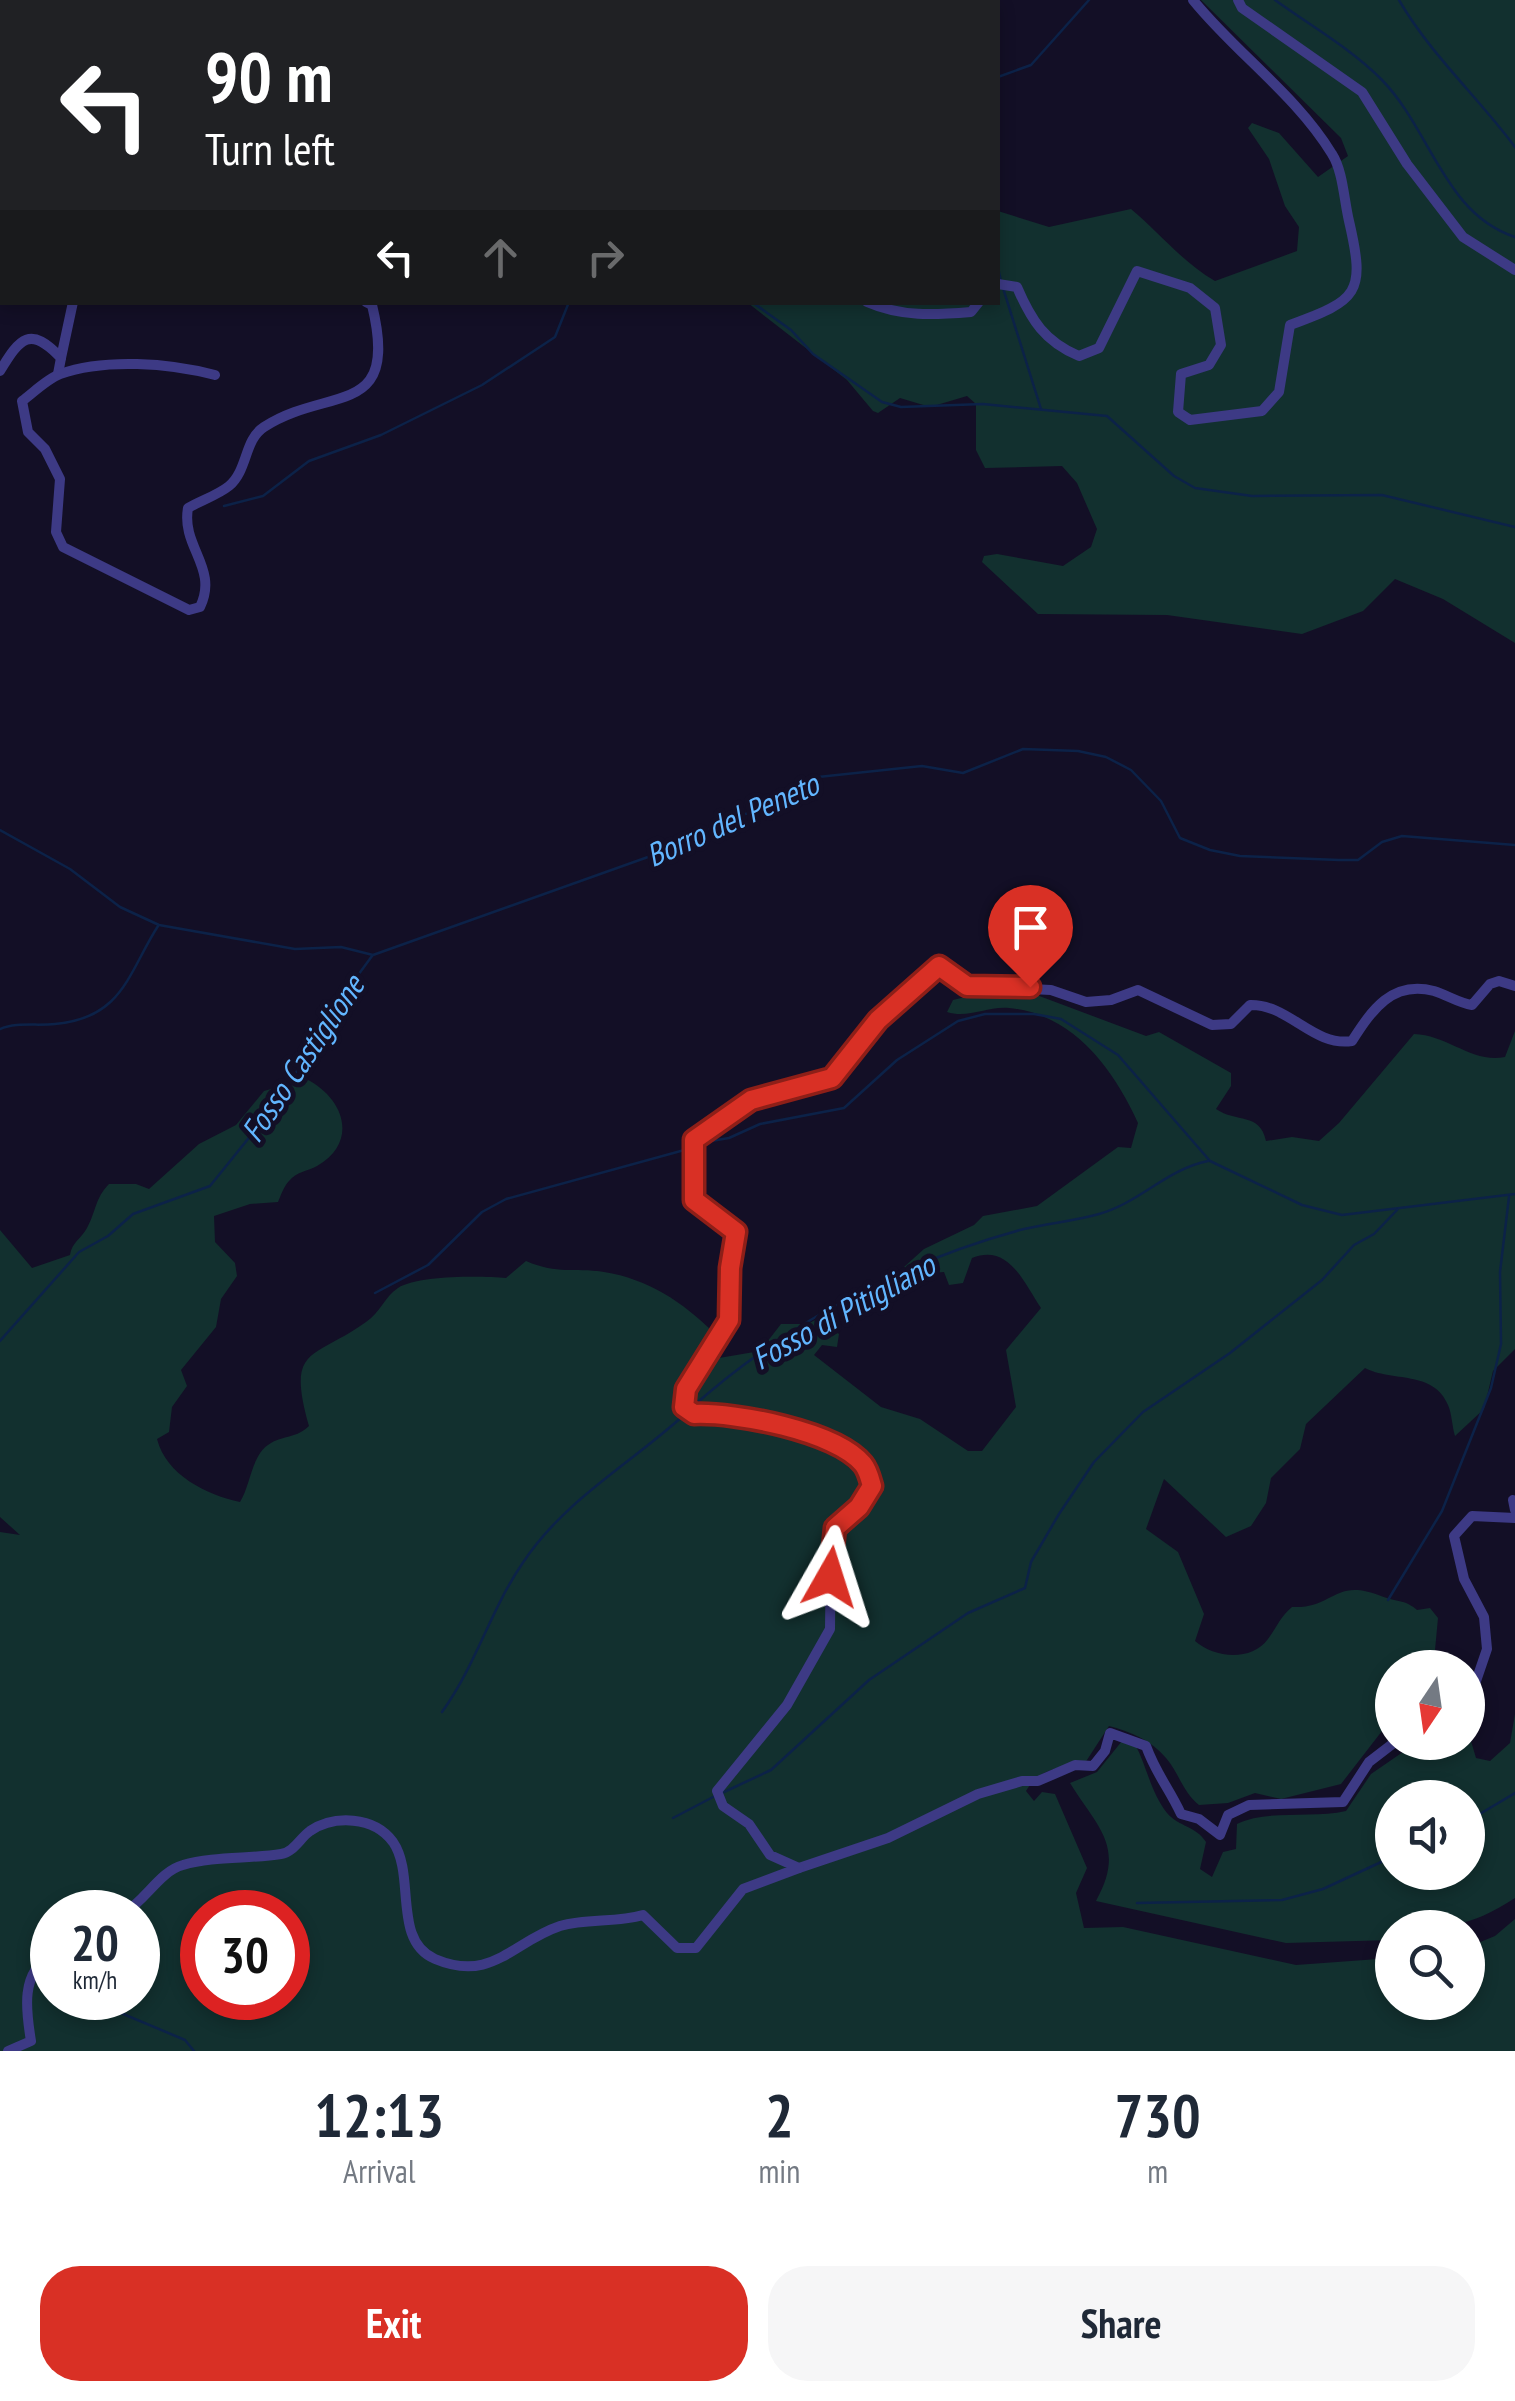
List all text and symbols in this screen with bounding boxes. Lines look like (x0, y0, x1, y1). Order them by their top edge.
text: 90 m (205, 31, 333, 121)
icon: left (40, 40, 170, 170)
text: Turn left (205, 119, 335, 177)
icon: left (368, 230, 423, 285)
icon: ahead (473, 230, 528, 285)
icon: right (578, 230, 633, 285)
water label: Borro del Peneto (639, 761, 827, 876)
pin (988, 885, 1073, 988)
icon: arrive (1003, 900, 1058, 955)
water label: Fosso Castiglione (231, 965, 374, 1149)
water label: Fosso di Pitigliano (744, 1242, 944, 1379)
position arrow (778, 1525, 882, 1629)
north arrow (1375, 1650, 1485, 1760)
map controls (1375, 1650, 1485, 2020)
button: sound (1375, 1780, 1485, 1890)
speed limit sign: 30 (180, 1890, 310, 2020)
text: 20 (71, 1910, 119, 1975)
button: search (1375, 1910, 1485, 2020)
text: km/h (73, 1964, 117, 1996)
text: 12:13 (314, 2076, 444, 2154)
text: 2 (765, 2076, 794, 2154)
text: 730 (1115, 2076, 1201, 2154)
text: Arrival (343, 2150, 415, 2192)
text: min (758, 2150, 800, 2192)
text: m (1147, 2150, 1168, 2192)
button: Exit (40, 2266, 748, 2381)
button: Share (768, 2266, 1475, 2381)

